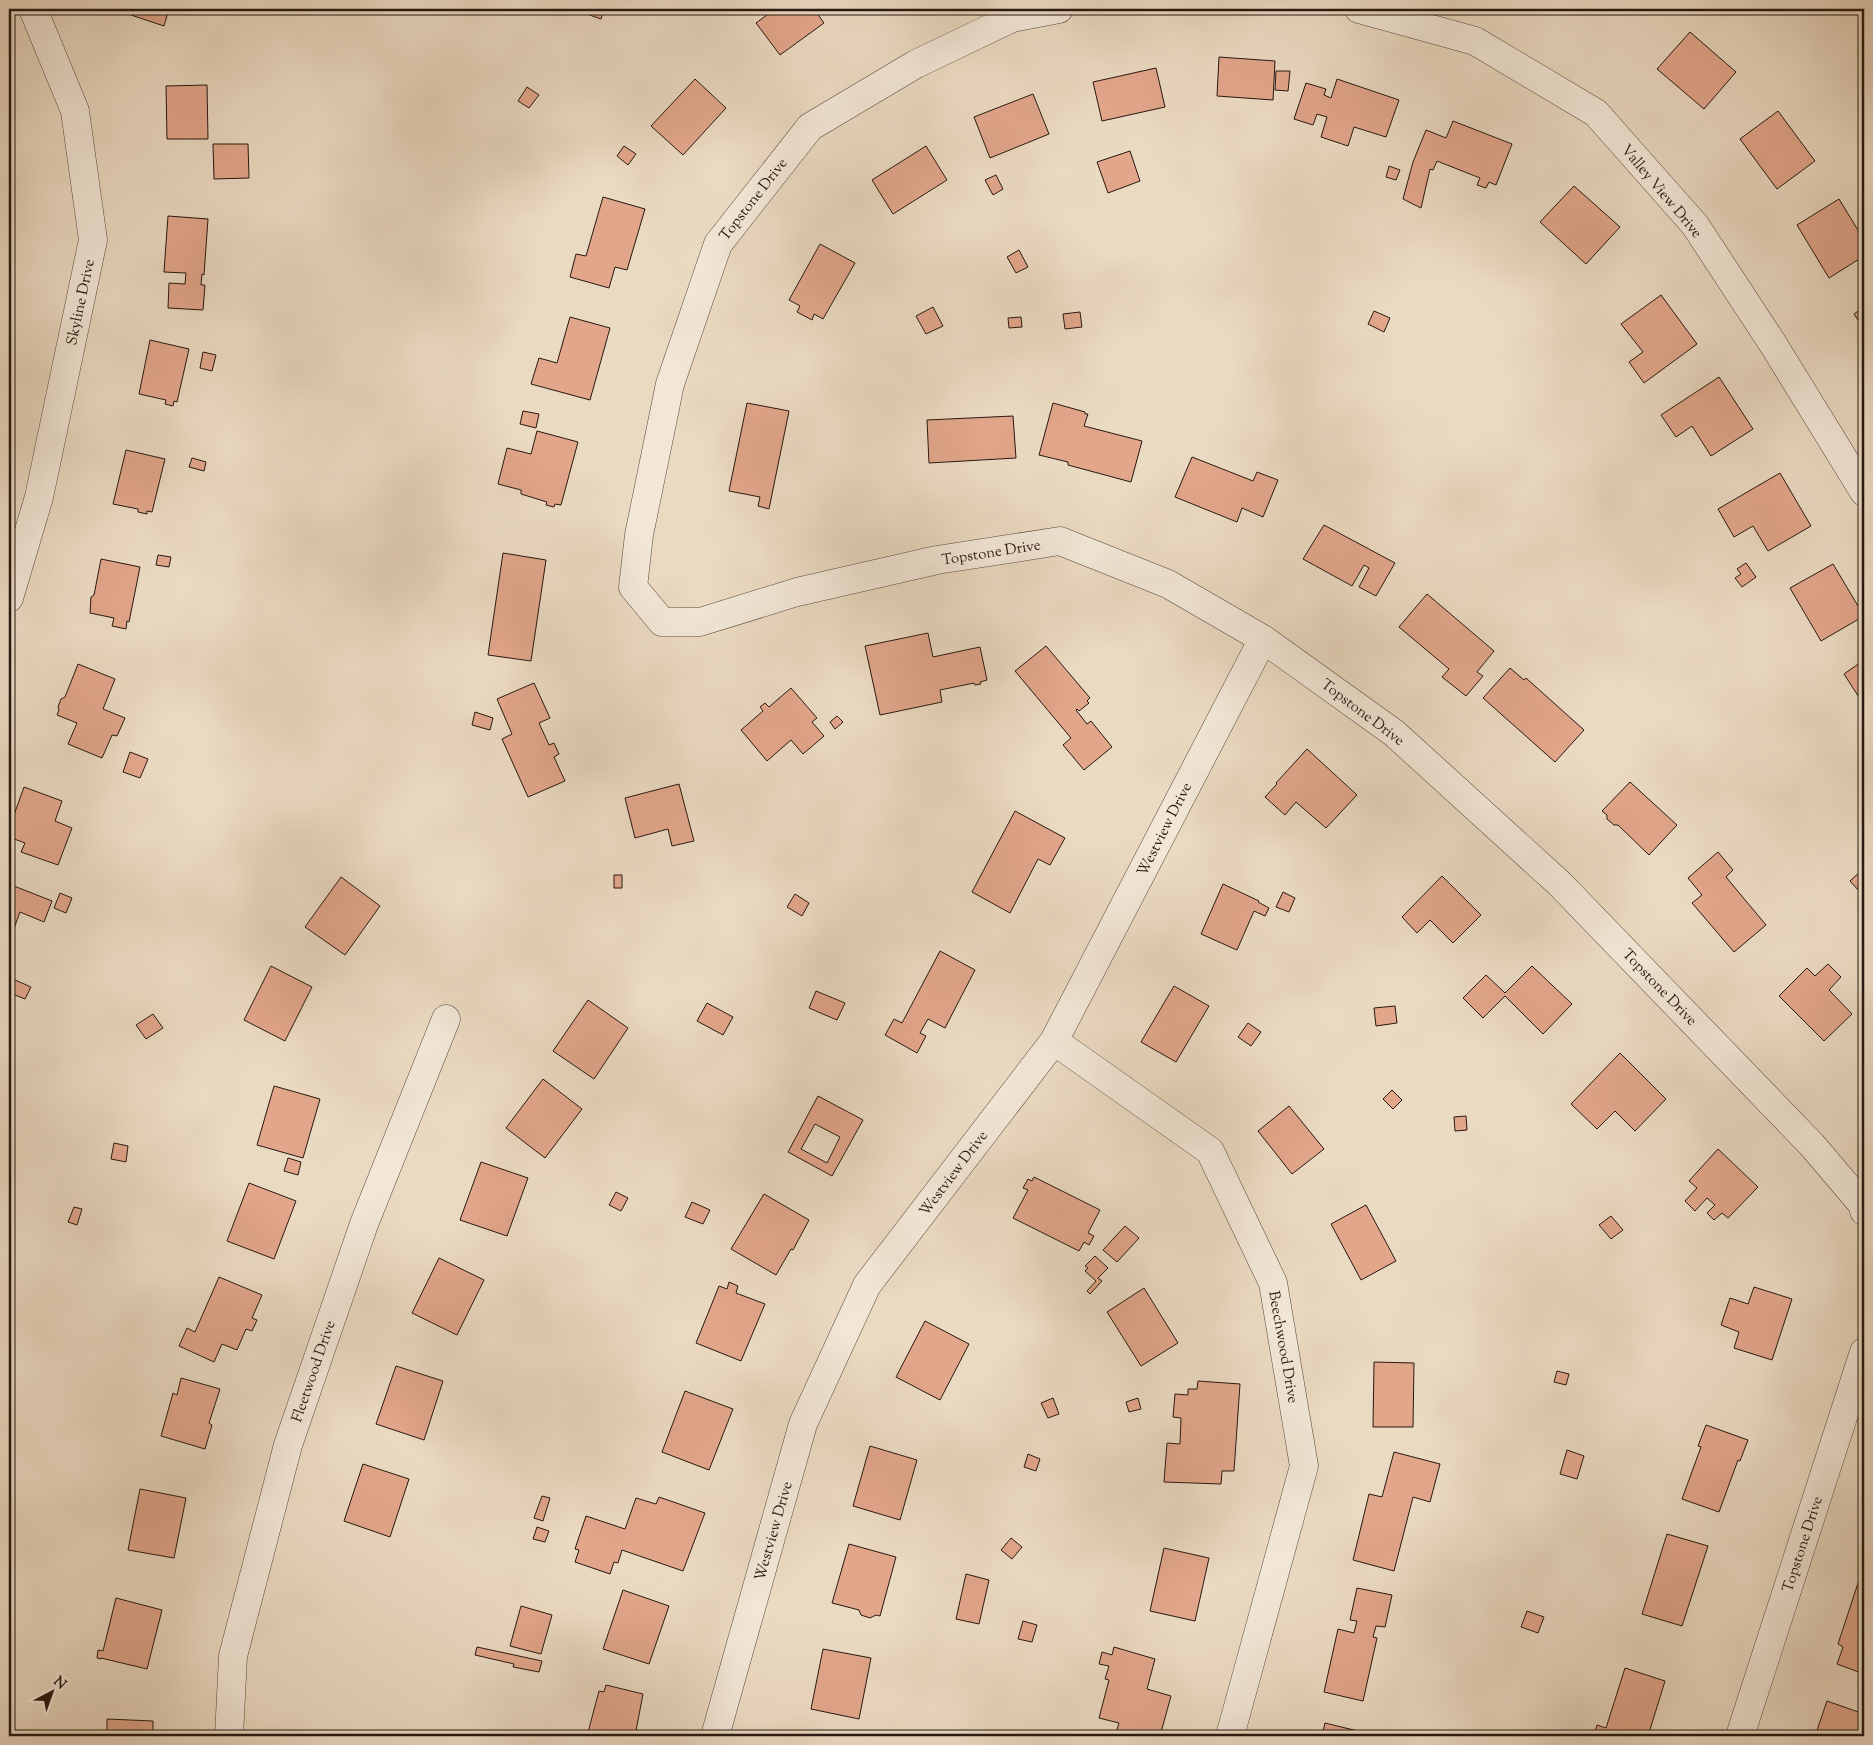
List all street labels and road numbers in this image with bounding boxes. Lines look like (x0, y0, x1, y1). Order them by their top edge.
street label: Valley View Drive (1615, 141, 1706, 243)
street label: Topstone Drive (715, 154, 793, 246)
street label: Skyline Drive (62, 257, 101, 347)
street label: Topstone Drive (940, 535, 1042, 572)
street label: Topstone Drive (1316, 675, 1408, 752)
street label: Westview Drive (1133, 779, 1198, 880)
street label: Topstone Drive (1617, 945, 1701, 1031)
street label: Westview Drive (915, 1127, 993, 1221)
street label: Beechwood Drive (1262, 1289, 1303, 1405)
street label: Fleetwood Drive (287, 1318, 342, 1425)
street label: Westview Drive (750, 1479, 799, 1584)
street label: Topstone Drive (1778, 1494, 1829, 1595)

